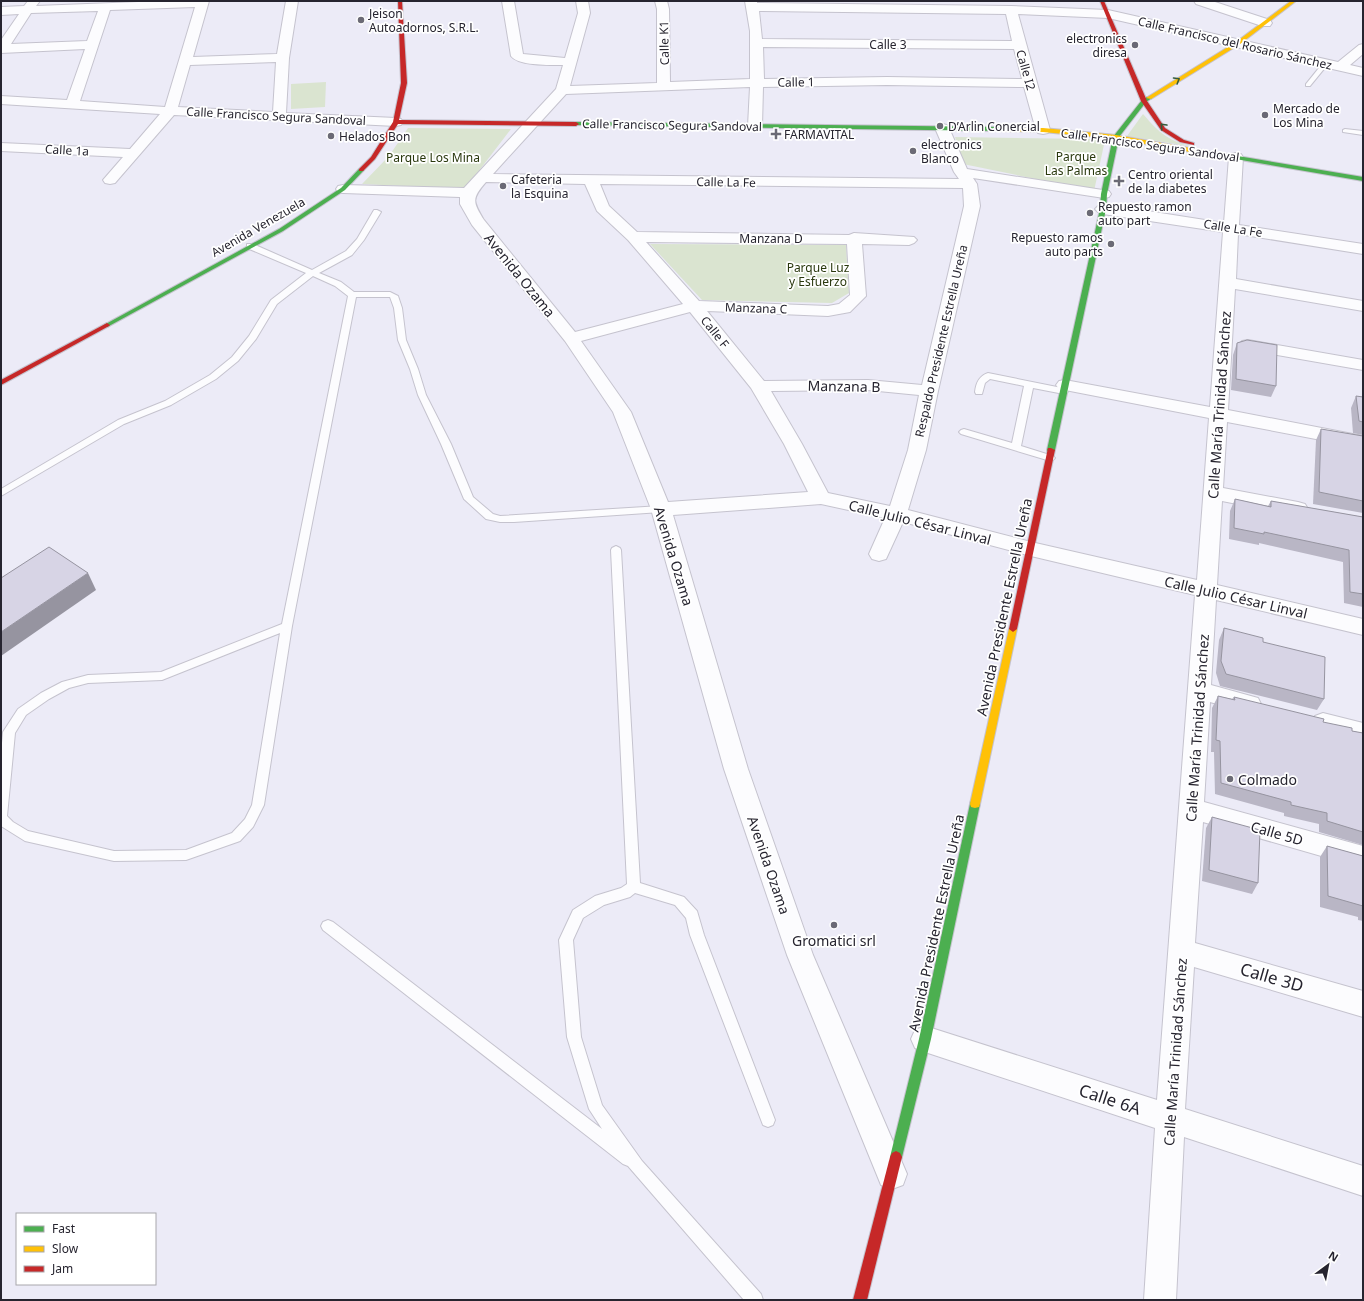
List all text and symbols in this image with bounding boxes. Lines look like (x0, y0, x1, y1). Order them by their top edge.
place label: Jeison Autoadornos, S.R.L. (368, 5, 479, 36)
street label: Calle Francisco del Rosario Sánchez (1136, 12, 1334, 74)
marker: Jeison Autoadornos, S.R.L. (356, 15, 366, 25)
street label: Calle K1 (655, 21, 673, 65)
place label: electronics diresa (1066, 30, 1127, 61)
street label: Calle 3 (869, 36, 907, 53)
marker: electronics diresa (1130, 40, 1140, 50)
street label: Calle I2 (1012, 48, 1040, 92)
street label: Calle 1 (777, 73, 815, 91)
one-way arrow (1173, 78, 1180, 85)
place label: Mercado de Los Mina (1273, 100, 1340, 131)
street label: Calle Francisco Segura Sandoval (186, 103, 366, 129)
marker: Mercado de Los Mina (1260, 110, 1270, 120)
street label: Calle Francisco Segura Sandoval (582, 115, 762, 135)
place label: D’Arlin Conercial (948, 118, 1040, 135)
marker: D’Arlin Conercial (935, 121, 945, 131)
one-way arrow (1160, 123, 1167, 131)
street label: Calle Francisco Segura Sandoval (1060, 124, 1240, 166)
place label: FARMAVITAL (784, 126, 854, 143)
place label: Helados Bon (339, 128, 410, 145)
marker: FARMAVITAL (771, 129, 781, 139)
marker: Helados Bon (326, 131, 336, 141)
place label: electronics Blanco (921, 136, 982, 167)
street label: Calle 1a (45, 140, 89, 160)
marker: electronics Blanco (908, 146, 918, 156)
park label: Parque Las Palmas (1045, 148, 1108, 179)
park label: Parque Los Mina (386, 149, 480, 166)
place label: Centro oriental de la diabetes (1128, 166, 1213, 197)
place label: Cafeteria la Esquina (511, 171, 568, 202)
street label: Calle La Fe (696, 173, 756, 191)
marker: Centro oriental de la diabetes (1113, 175, 1125, 187)
marker: Cafeteria la Esquina (498, 181, 508, 191)
street label: Avenida Venezuela (208, 193, 308, 261)
place label: Repuesto ramon auto part (1098, 198, 1192, 229)
marker: Repuesto ramon auto part (1085, 208, 1095, 218)
street label: Calle La Fe (1202, 215, 1264, 241)
street label: Avenida Ozama (480, 229, 560, 321)
place label: Repuesto ramos auto parts (1011, 229, 1103, 260)
street label: Manzana D (739, 230, 803, 247)
marker: Repuesto ramos auto parts (1106, 239, 1116, 249)
street label: Respaldo Presidente Estrella Ureña (911, 243, 971, 439)
park label: Parque Luz y Esfuerzo (787, 259, 850, 290)
street label: Manzana C (725, 298, 788, 318)
street label: Calle María Trinidad Sánchez (1203, 310, 1235, 500)
street label: Calle F (697, 312, 733, 352)
street label: Manzana B (807, 376, 881, 396)
street label: Calle Julio César Linval (847, 495, 993, 549)
street label: Avenida Presidente Estrella Ureña (972, 496, 1036, 718)
street label: Avenida Ozama (650, 504, 698, 608)
street label: Calle Julio César Linval (1163, 571, 1309, 623)
street label: Calle María Trinidad Sánchez (1181, 633, 1213, 823)
place label: Colmado (1238, 770, 1297, 789)
marker: Colmado (1225, 774, 1235, 784)
street label: Avenida Presidente Estrella Ureña (904, 812, 968, 1034)
street label: Avenida Ozama (743, 813, 795, 917)
street label: Calle 5D (1249, 816, 1305, 850)
marker: Gromatici srl (829, 920, 839, 930)
place label: Gromatici srl (792, 931, 876, 950)
street label: Calle María Trinidad Sánchez (1159, 957, 1191, 1147)
street label: Calle 3D (1237, 957, 1307, 997)
street label: Calle 6A (1076, 1078, 1144, 1120)
legend (16, 1213, 156, 1285)
text: Fast (52, 1220, 76, 1237)
text: Slow (52, 1240, 79, 1257)
north arrow (1308, 1245, 1348, 1285)
text: N (1326, 1247, 1341, 1265)
text: Jam (51, 1260, 73, 1277)

